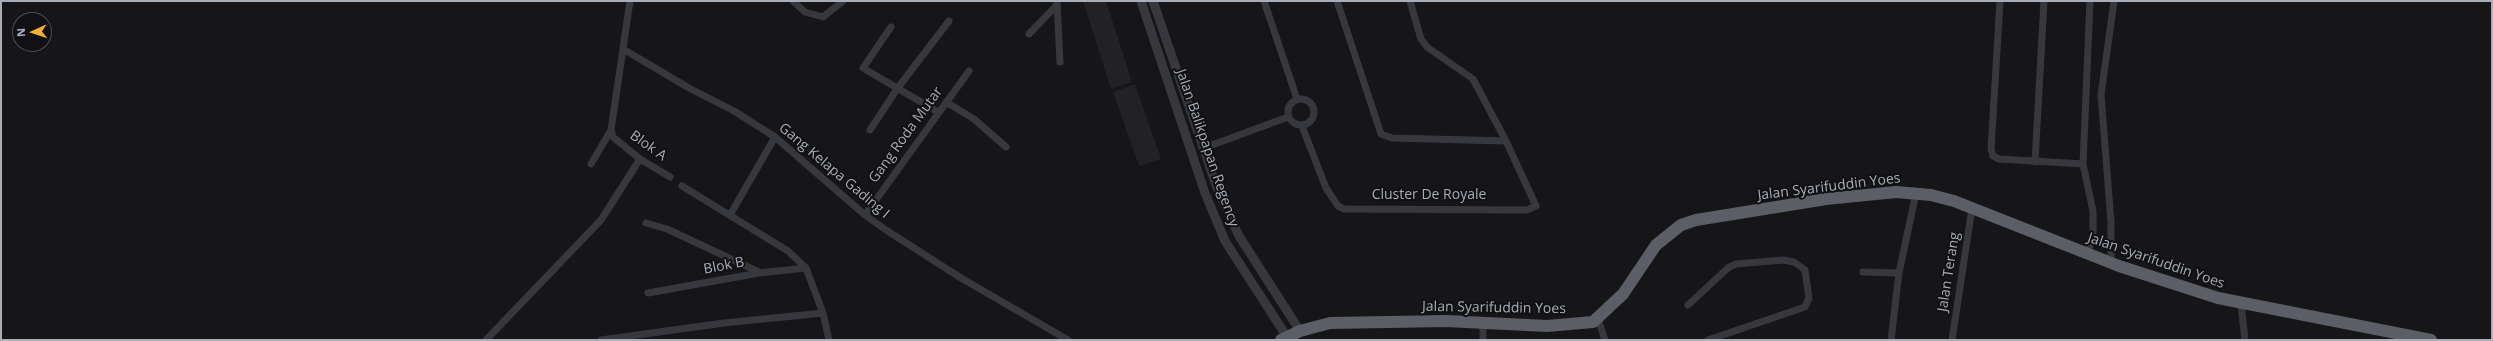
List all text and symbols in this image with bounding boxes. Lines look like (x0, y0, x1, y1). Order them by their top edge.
north arrow (12, 12, 52, 52)
text: N (13, 28, 28, 37)
street label: Jalan Balikpapan Regency (1172, 67, 1242, 229)
street label: Gang Roda Mutar (866, 84, 946, 186)
street label: Gang Kelapa Gading I (775, 120, 893, 222)
street label: Blok A (626, 127, 670, 165)
street label: Jalan Syarifuddin Yoes (1757, 170, 1901, 204)
street label: Cluster De Royale (1372, 187, 1486, 203)
street label: Jalan Syarifuddin Yoes (2085, 230, 2227, 292)
street label: Jalan Terang (1934, 231, 1964, 313)
street label: Blok B (702, 254, 746, 278)
street label: Jalan Syarifuddin Yoes (1422, 298, 1566, 318)

